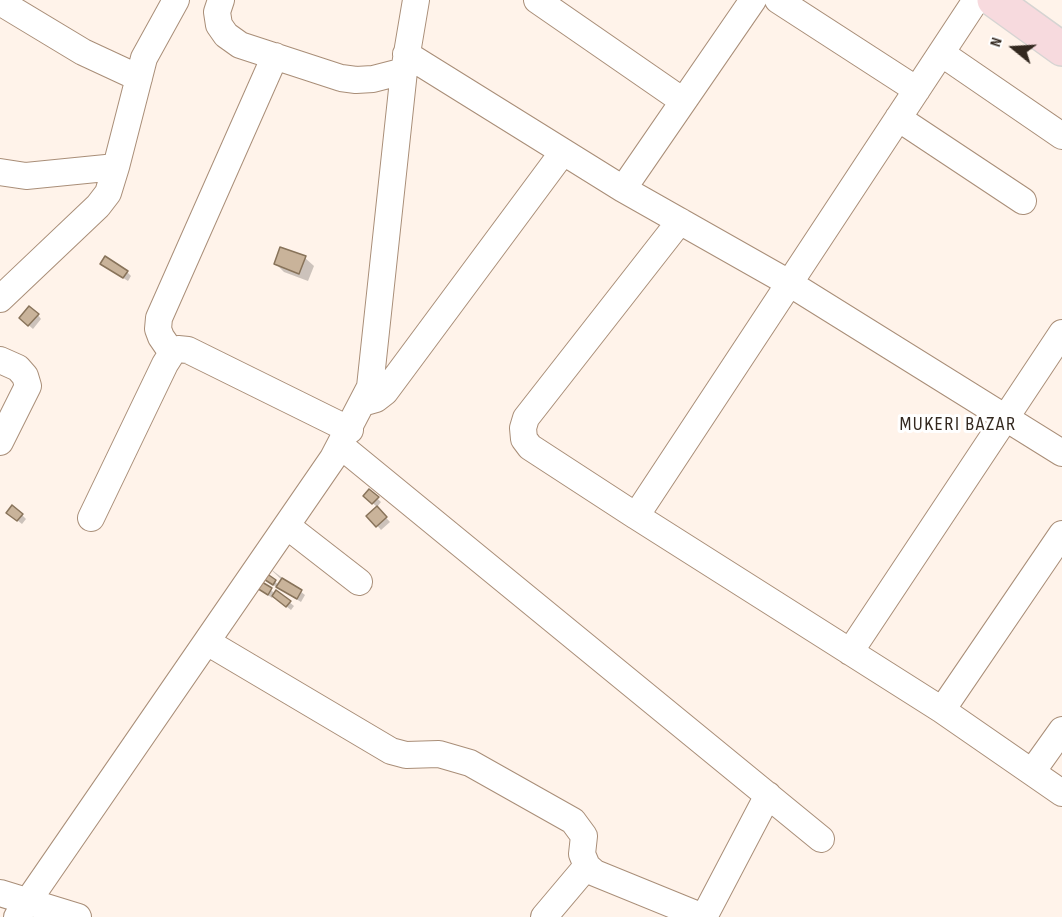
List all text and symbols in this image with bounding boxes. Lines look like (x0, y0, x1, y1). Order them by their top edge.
north arrow (984, 18, 1044, 78)
text: N (986, 35, 1007, 49)
district label: MUKERI BAZAR (899, 413, 1017, 437)

